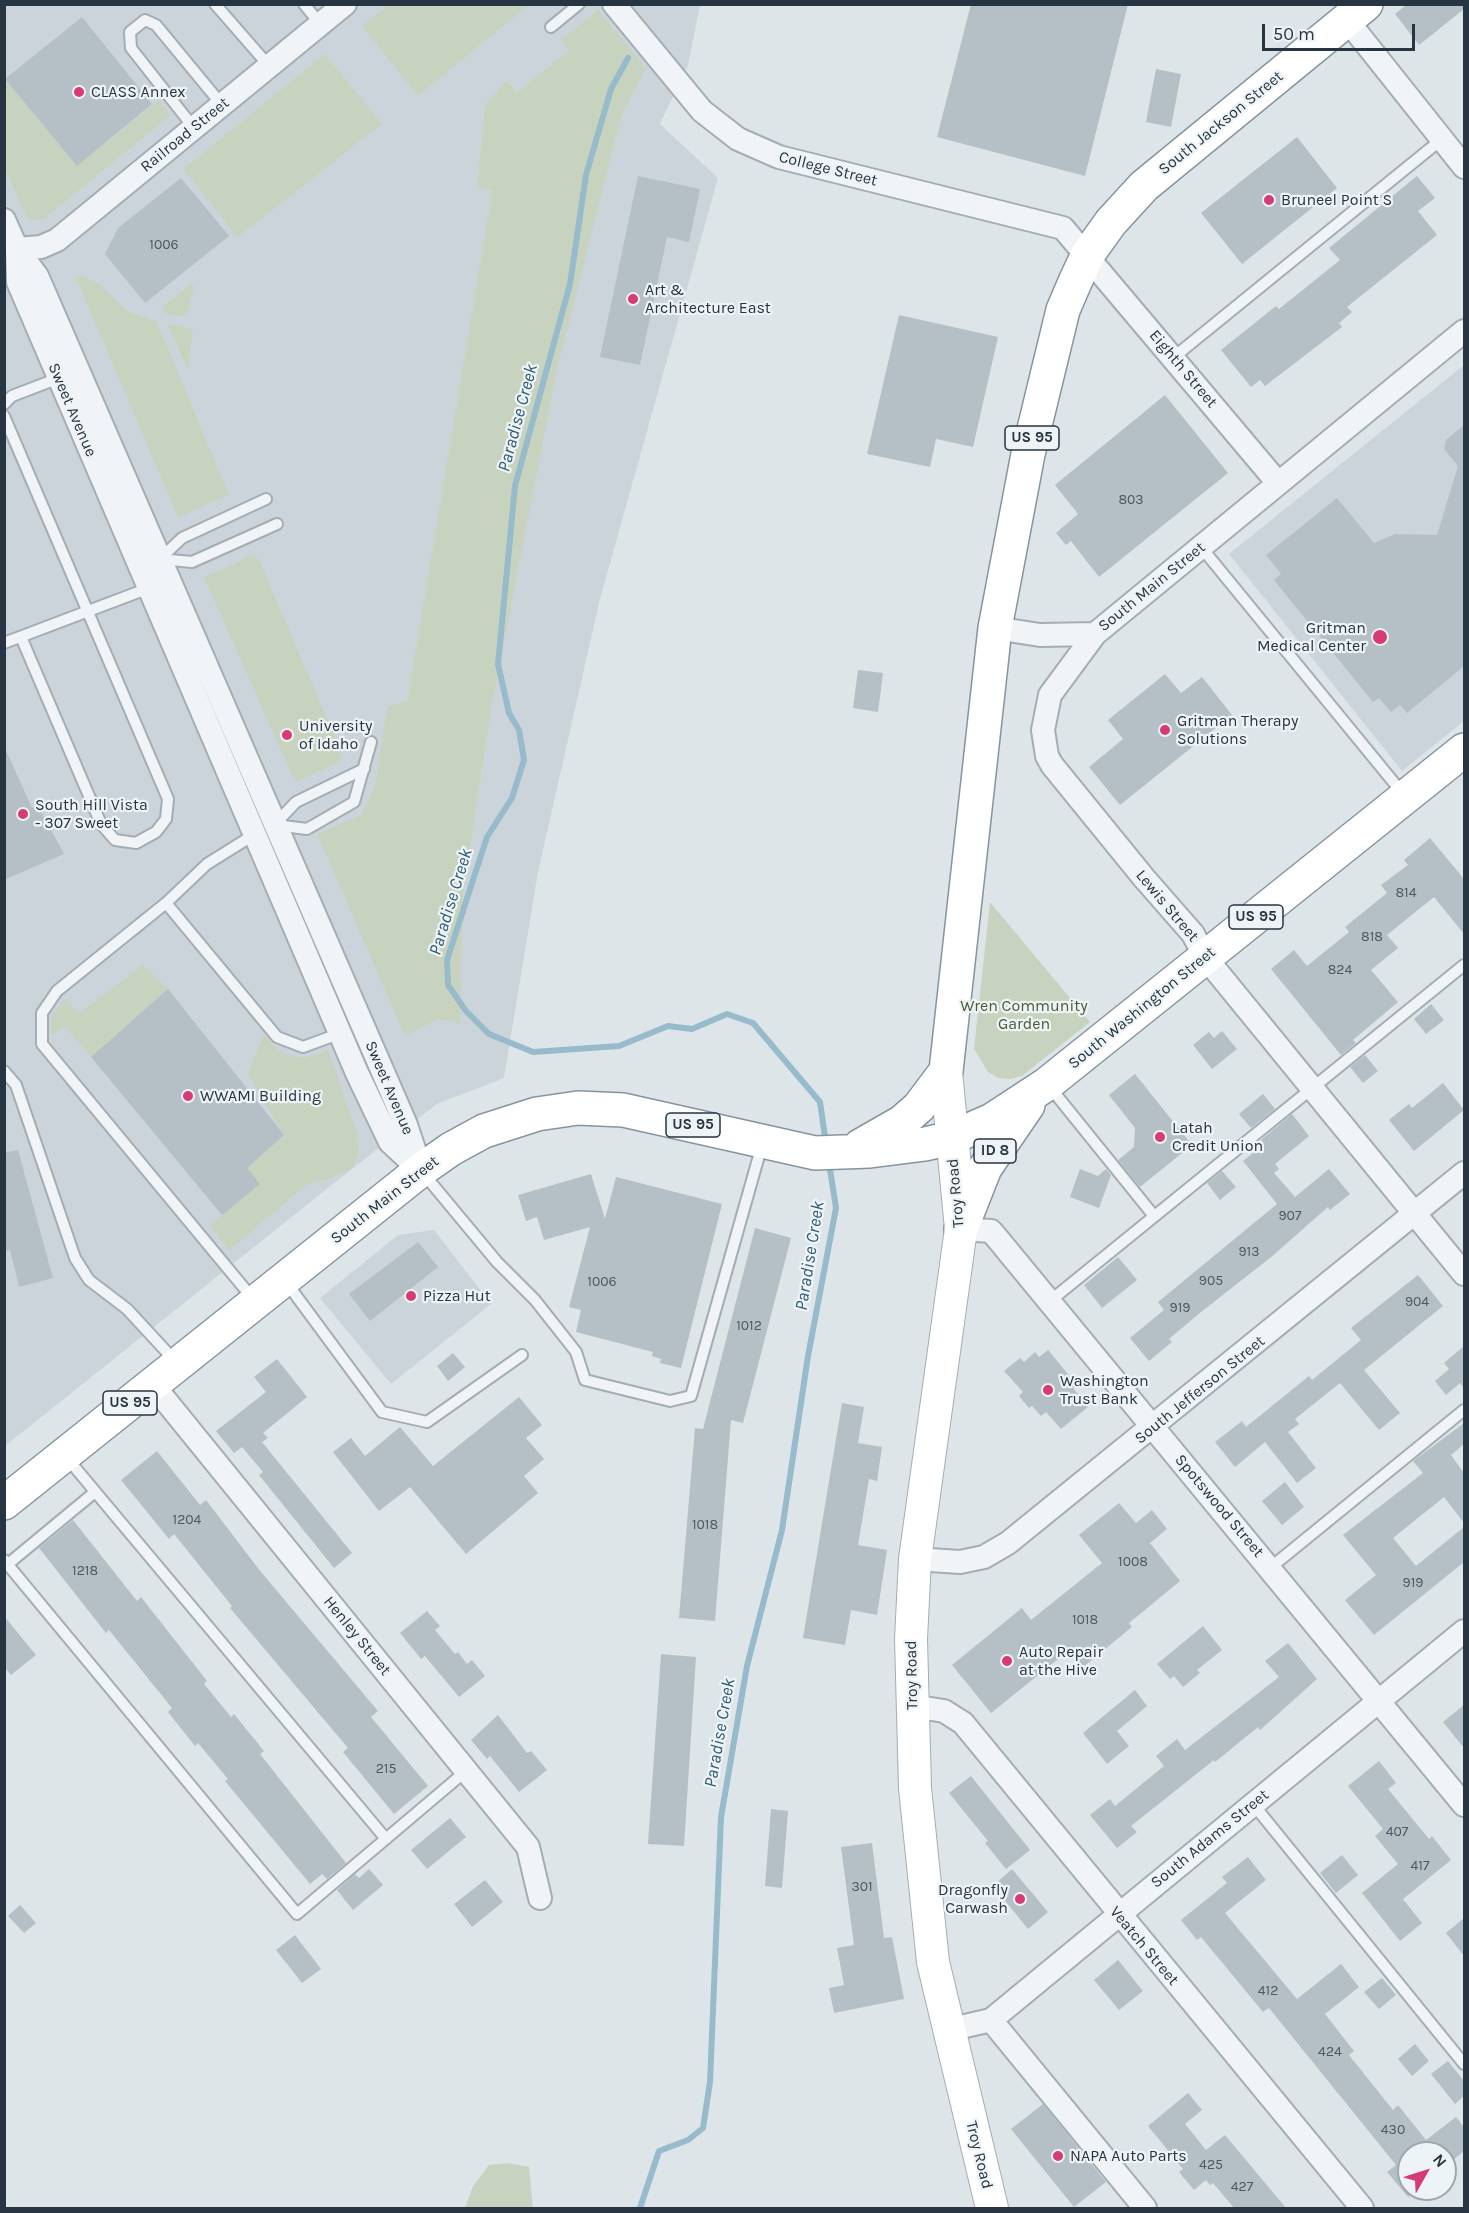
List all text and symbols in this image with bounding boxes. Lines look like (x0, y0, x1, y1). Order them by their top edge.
scale bar (1265, 12, 1418, 50)
text: 50 m (1273, 23, 1315, 45)
street label: South Jackson Street (1155, 67, 1287, 179)
place label: CLASS Annex (91, 82, 186, 102)
marker: CLASS Annex (72, 85, 86, 99)
street label: Railroad Street (137, 93, 233, 177)
street label: College Street (777, 148, 879, 190)
place label: Bruneel Point S (1281, 190, 1392, 210)
marker: Bruneel Point S (1262, 193, 1276, 207)
house number: 1006 (149, 237, 179, 253)
place label: Art & Architecture East (645, 280, 771, 318)
marker: Art & Architecture East (626, 292, 640, 306)
street label: Eighth Street (1145, 326, 1221, 412)
street label: Sweet Avenue (44, 360, 100, 460)
water label: Paradise Creek (493, 362, 543, 474)
road number: US 95 (1005, 426, 1059, 450)
house number: 803 (1118, 492, 1144, 508)
street label: South Main Street (1095, 538, 1209, 636)
place label: Gritman Medical Center (1257, 618, 1366, 656)
marker: Gritman Medical Center (1371, 628, 1389, 646)
place label: Gritman Therapy Solutions (1177, 711, 1298, 749)
place label: University of Idaho (299, 716, 373, 754)
marker: Gritman Therapy Solutions (1158, 723, 1172, 737)
marker: University of Idaho (280, 728, 294, 742)
place label: South Hill Vista - 307 Sweet (35, 795, 148, 833)
marker: South Hill Vista - 307 Sweet (16, 807, 30, 821)
water label: Paradise Creek (425, 846, 477, 958)
street label: Lewis Street (1131, 866, 1203, 946)
house number: 814 (1395, 885, 1417, 901)
road number: US 95 (1229, 905, 1283, 929)
house number: 818 (1361, 929, 1383, 945)
street label: South Washington Street (1065, 943, 1219, 1073)
house number: 824 (1328, 962, 1352, 978)
park label: Wren Community Garden (960, 996, 1088, 1034)
street label: Sweet Avenue (361, 1038, 417, 1138)
place label: WWAMI Building (200, 1086, 321, 1106)
marker: WWAMI Building (181, 1089, 195, 1103)
road number: US 95 (666, 1113, 720, 1137)
place label: Latah Credit Union (1172, 1118, 1263, 1156)
marker: Latah Credit Union (1153, 1130, 1167, 1144)
road number: ID 8 (974, 1139, 1016, 1163)
street label: South Main Street (327, 1152, 443, 1248)
street label: Troy Road (943, 1158, 969, 1228)
water label: Paradise Creek (791, 1200, 829, 1312)
house number: 907 (1278, 1208, 1302, 1224)
house number: 913 (1238, 1244, 1260, 1260)
house number: 905 (1199, 1273, 1223, 1289)
house number: 1006 (587, 1274, 617, 1290)
place label: Pizza Hut (423, 1286, 491, 1306)
marker: Pizza Hut (404, 1289, 418, 1303)
house number: 904 (1405, 1294, 1429, 1310)
house number: 919 (1170, 1300, 1190, 1316)
house number: 1012 (736, 1318, 762, 1334)
street label: South Jefferson Street (1131, 1332, 1269, 1448)
place label: Washington Trust Bank (1060, 1371, 1149, 1409)
marker: Washington Trust Bank (1041, 1383, 1055, 1397)
road number: US 95 (103, 1391, 157, 1415)
street label: Spotswood Street (1170, 1451, 1268, 1561)
house number: 1204 (173, 1512, 201, 1528)
house number: 1018 (692, 1517, 718, 1533)
house number: 1008 (1118, 1554, 1148, 1570)
house number: 1218 (72, 1563, 98, 1579)
house number: 919 (1403, 1575, 1423, 1591)
street label: Henley Street (319, 1592, 395, 1680)
house number: 1018 (1072, 1612, 1098, 1628)
street label: Troy Road (902, 1640, 922, 1710)
place label: Auto Repair at the Hive (1019, 1642, 1103, 1680)
marker: Auto Repair at the Hive (1000, 1654, 1014, 1668)
water label: Paradise Creek (700, 1677, 740, 1789)
house number: 215 (376, 1761, 396, 1777)
street label: South Adams Street (1147, 1786, 1273, 1892)
house number: 407 (1386, 1824, 1408, 1840)
house number: 417 (1410, 1858, 1430, 1874)
house number: 301 (851, 1879, 873, 1895)
place label: Dragonfly Carwash (938, 1880, 1008, 1918)
marker: Dragonfly Carwash (1013, 1892, 1027, 1906)
street label: Veatch Street (1105, 1903, 1183, 1989)
house number: 412 (1258, 1983, 1278, 1999)
house number: 424 (1318, 2044, 1342, 2060)
street label: Troy Road (961, 2119, 997, 2191)
house number: 430 (1381, 2122, 1405, 2138)
north arrow (1397, 2141, 1457, 2201)
place label: NAPA Auto Parts (1070, 2146, 1187, 2166)
marker: NAPA Auto Parts (1051, 2149, 1065, 2163)
text: N (1429, 2150, 1451, 2171)
house number: 425 (1199, 2157, 1223, 2173)
house number: 427 (1231, 2179, 1253, 2195)

